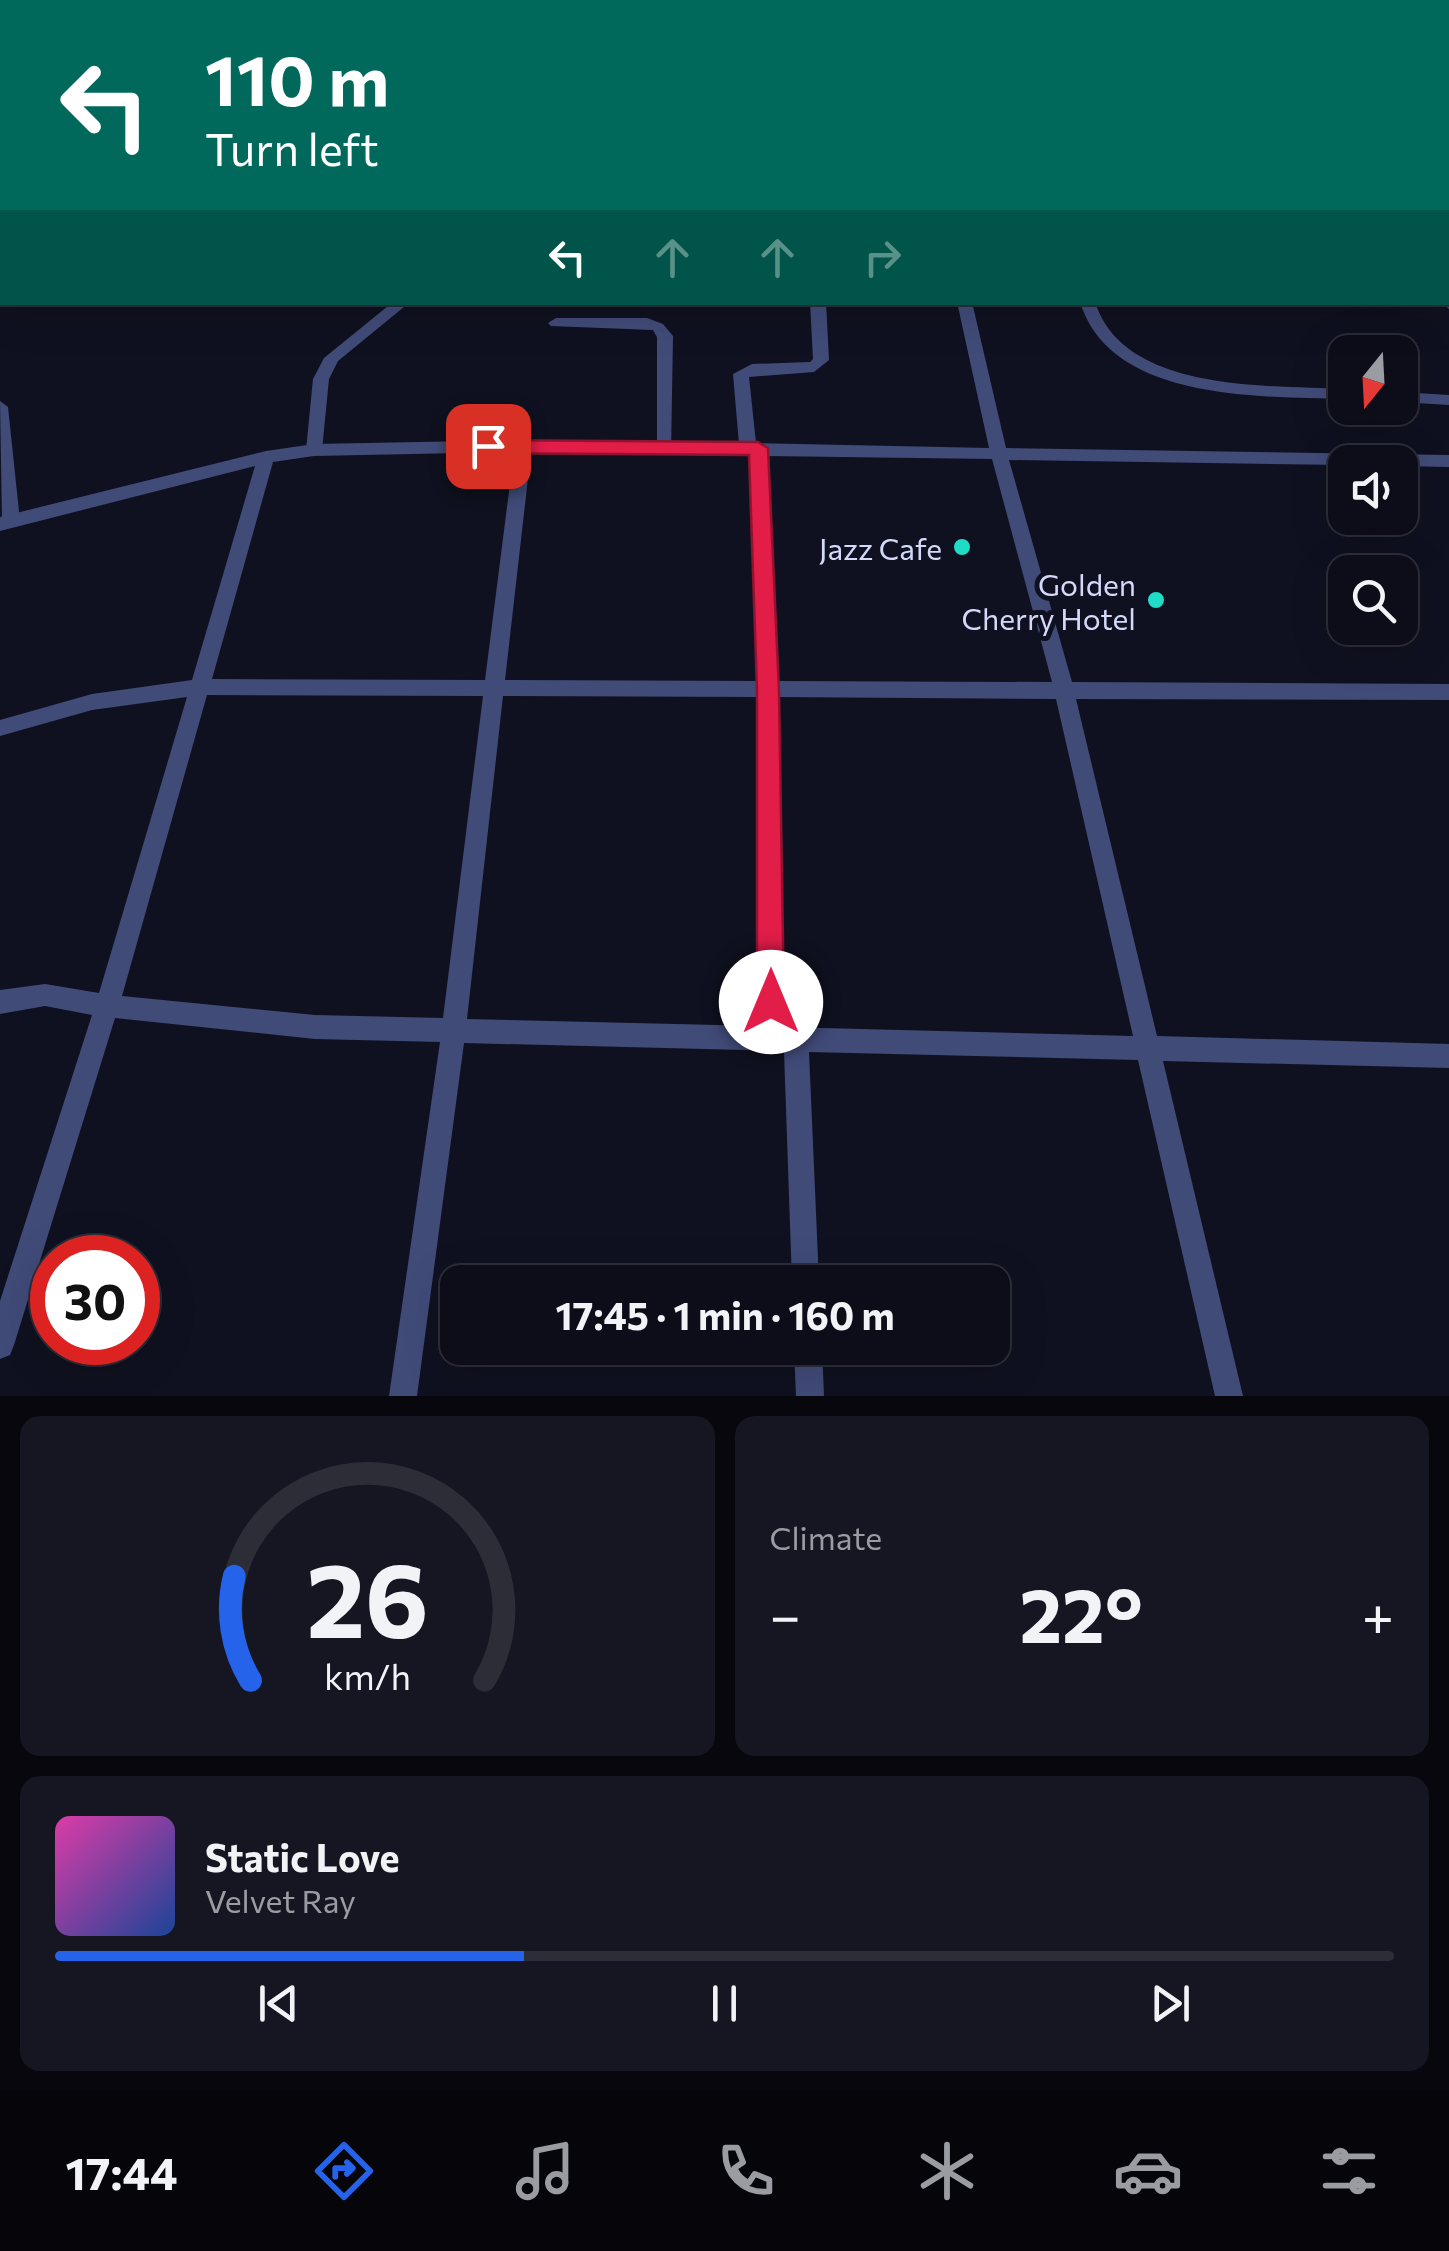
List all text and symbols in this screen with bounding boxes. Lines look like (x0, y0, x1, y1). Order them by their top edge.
text: 110 m (205, 35, 389, 120)
icon: left (40, 40, 170, 170)
text: Turn left (205, 120, 379, 175)
icon: left (540, 230, 595, 285)
icon: ahead (645, 230, 700, 285)
icon: ahead (750, 230, 805, 285)
icon: right (855, 230, 910, 285)
north arrow (1328, 335, 1418, 425)
map controls (1328, 335, 1418, 645)
pin (446, 404, 531, 489)
icon: arrive (461, 419, 516, 474)
button: sound (1328, 445, 1418, 535)
place label: Jazz Cafe (819, 529, 942, 566)
marker: Jazz Cafe (951, 536, 973, 558)
button: search (1328, 555, 1418, 645)
place label: Golden Cherry Hotel (961, 565, 1136, 636)
marker: Golden Cherry Hotel (1145, 589, 1167, 611)
position arrow (719, 950, 823, 1054)
speed limit sign: 30 (30, 1235, 160, 1365)
text: 17:45 · 1 min · 160 m (555, 1291, 895, 1338)
text: Climate (770, 1517, 882, 1557)
text: 26 (306, 1532, 429, 1659)
text: 22° (1019, 1567, 1143, 1658)
text: − (770, 1580, 801, 1647)
text: + (1362, 1580, 1394, 1647)
text: km/h (324, 1654, 411, 1697)
text: Static Love (205, 1833, 400, 1880)
text: Velvet Ray (205, 1880, 356, 1920)
icon: previous (251, 1976, 306, 2031)
icon: pause (697, 1976, 752, 2031)
icon: next (1143, 1976, 1198, 2031)
icon: directions (309, 2136, 379, 2206)
icon: music (510, 2136, 580, 2206)
icon: phone (711, 2136, 781, 2206)
icon: climate (912, 2136, 982, 2206)
icon: car (1113, 2136, 1183, 2206)
icon: filters (1314, 2136, 1384, 2206)
text: 17:44 (65, 2144, 178, 2199)

